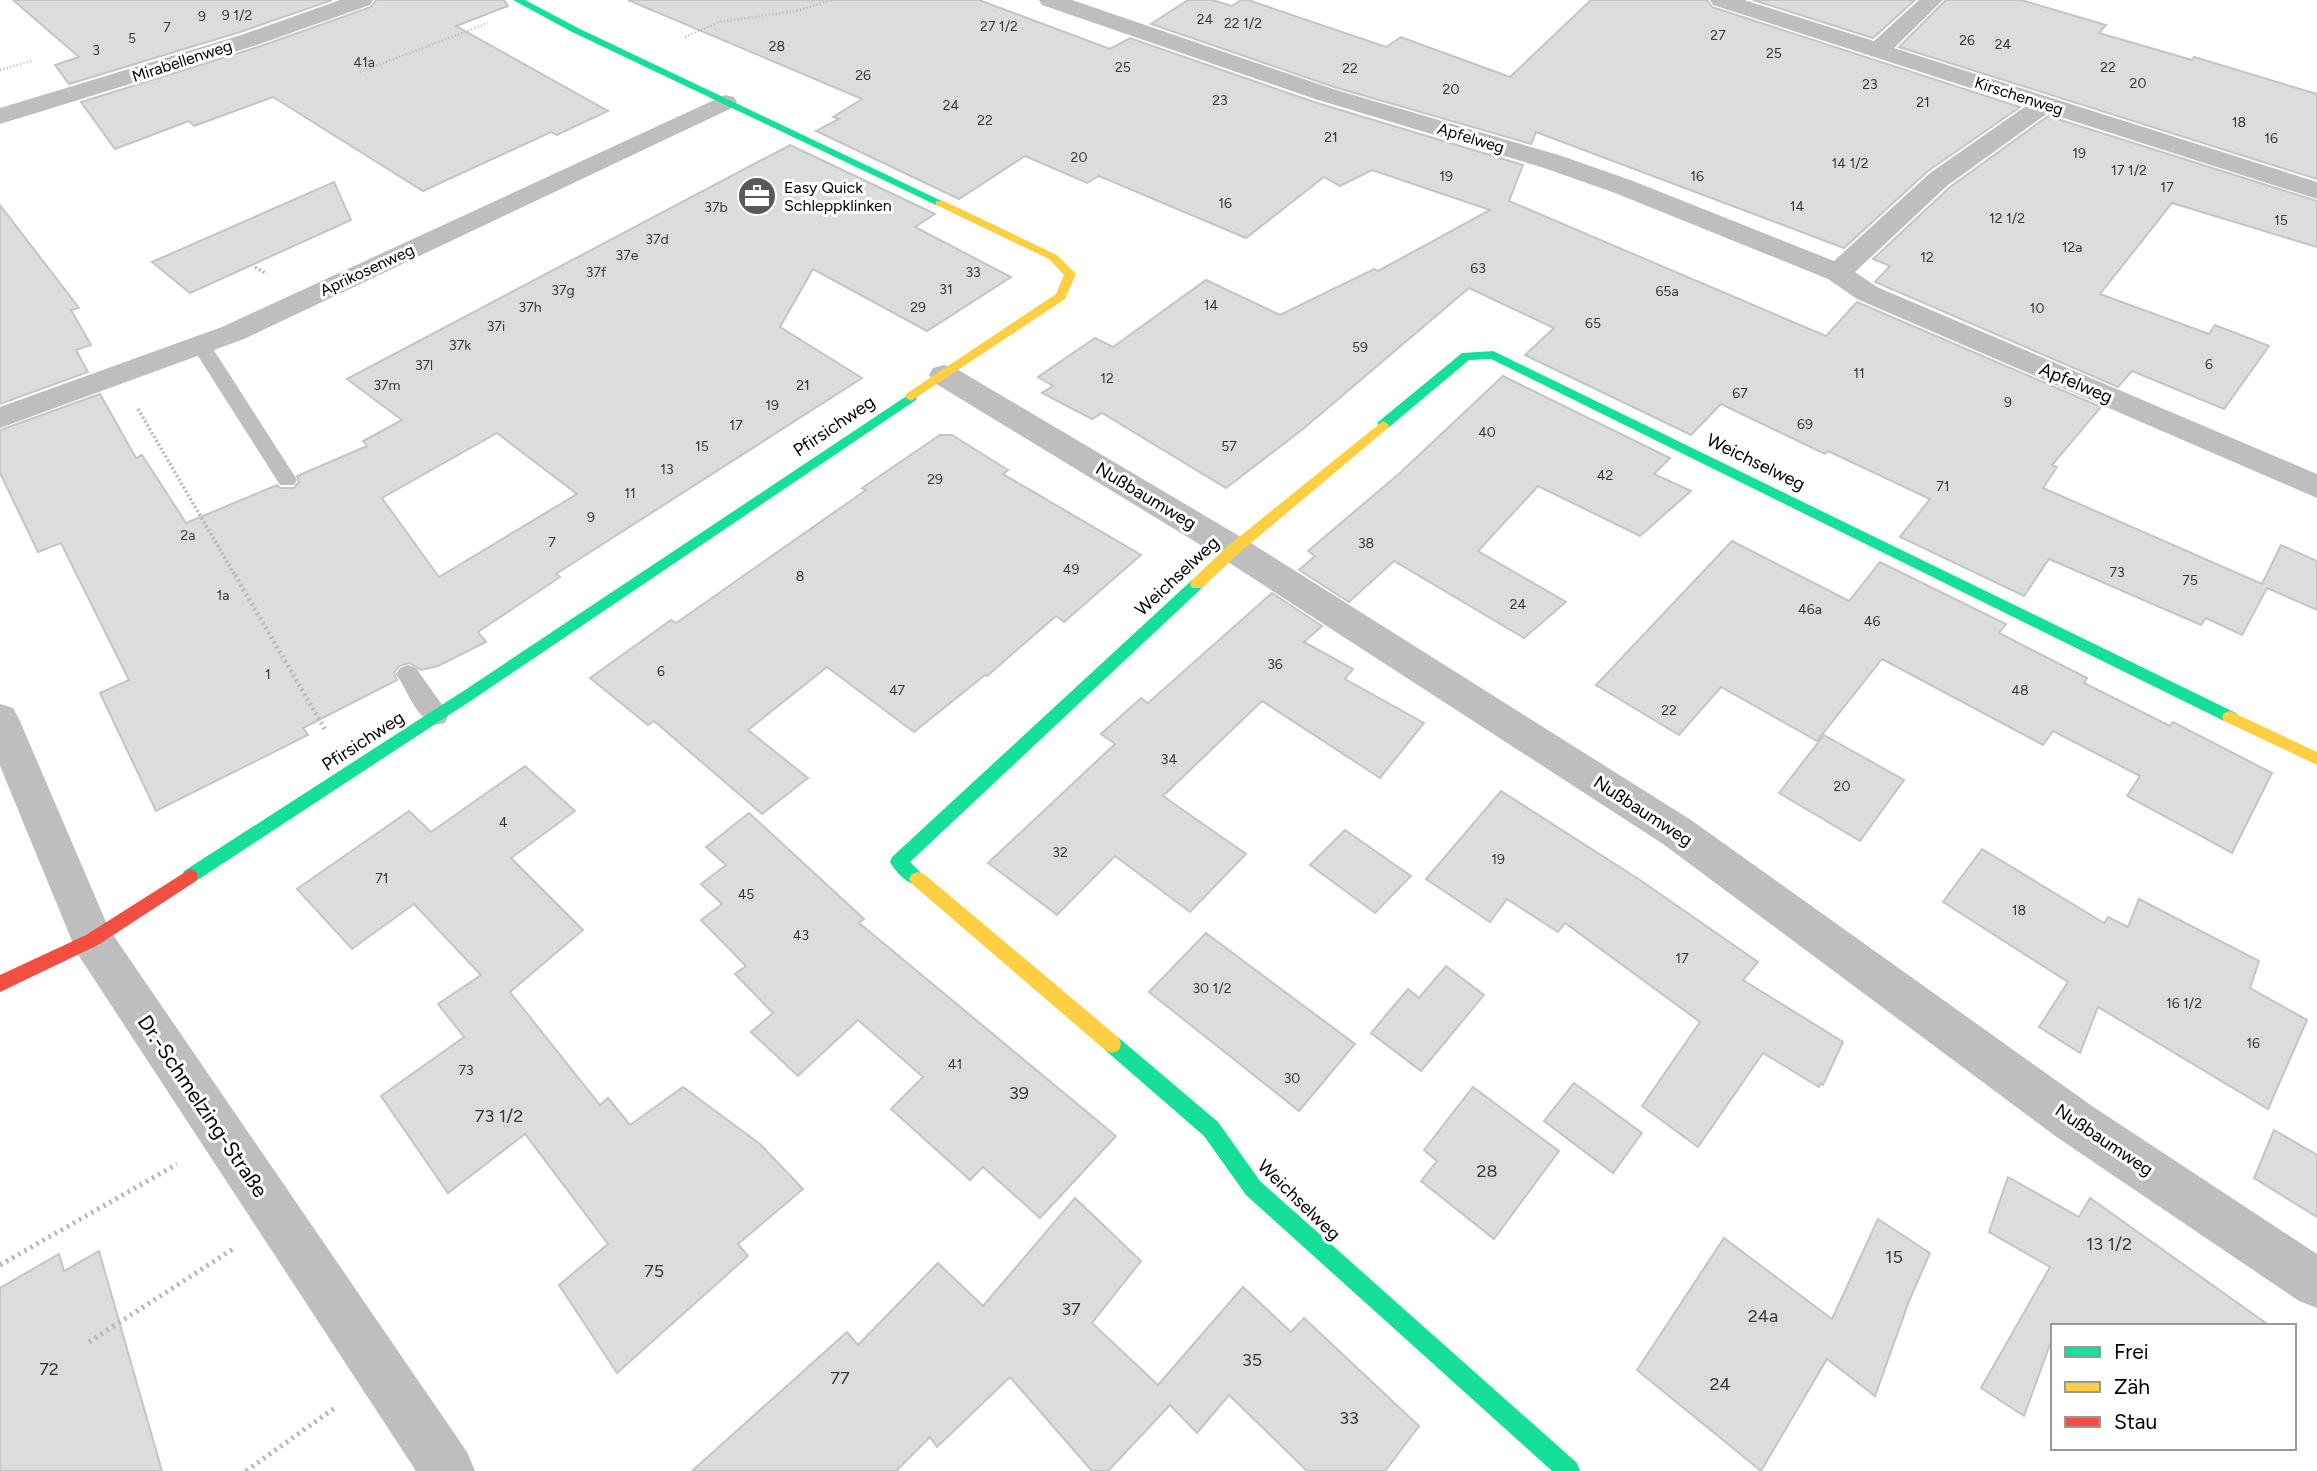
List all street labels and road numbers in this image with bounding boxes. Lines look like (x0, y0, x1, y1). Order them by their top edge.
street label: Mirabellenweg (130, 36, 234, 86)
street label: Kirschenweg (1972, 73, 2066, 119)
street label: Apfelweg (1435, 119, 1507, 157)
street label: Aprikosenweg (317, 240, 417, 300)
street label: Apfelweg (2036, 358, 2116, 408)
street label: Pfirsichweg (789, 391, 879, 461)
street label: Weichselweg (1703, 429, 1809, 495)
street label: Nußbaumweg (1092, 457, 1200, 535)
street label: Weichselweg (1130, 532, 1224, 620)
street label: Pfirsichweg (318, 706, 408, 776)
street label: Nußbaumweg (1589, 771, 1697, 851)
street label: Dr.-Schmelzing-Straße (133, 1010, 273, 1202)
street label: Nußbaumweg (2051, 1099, 2157, 1181)
street label: Weichselweg (1253, 1155, 1345, 1245)

